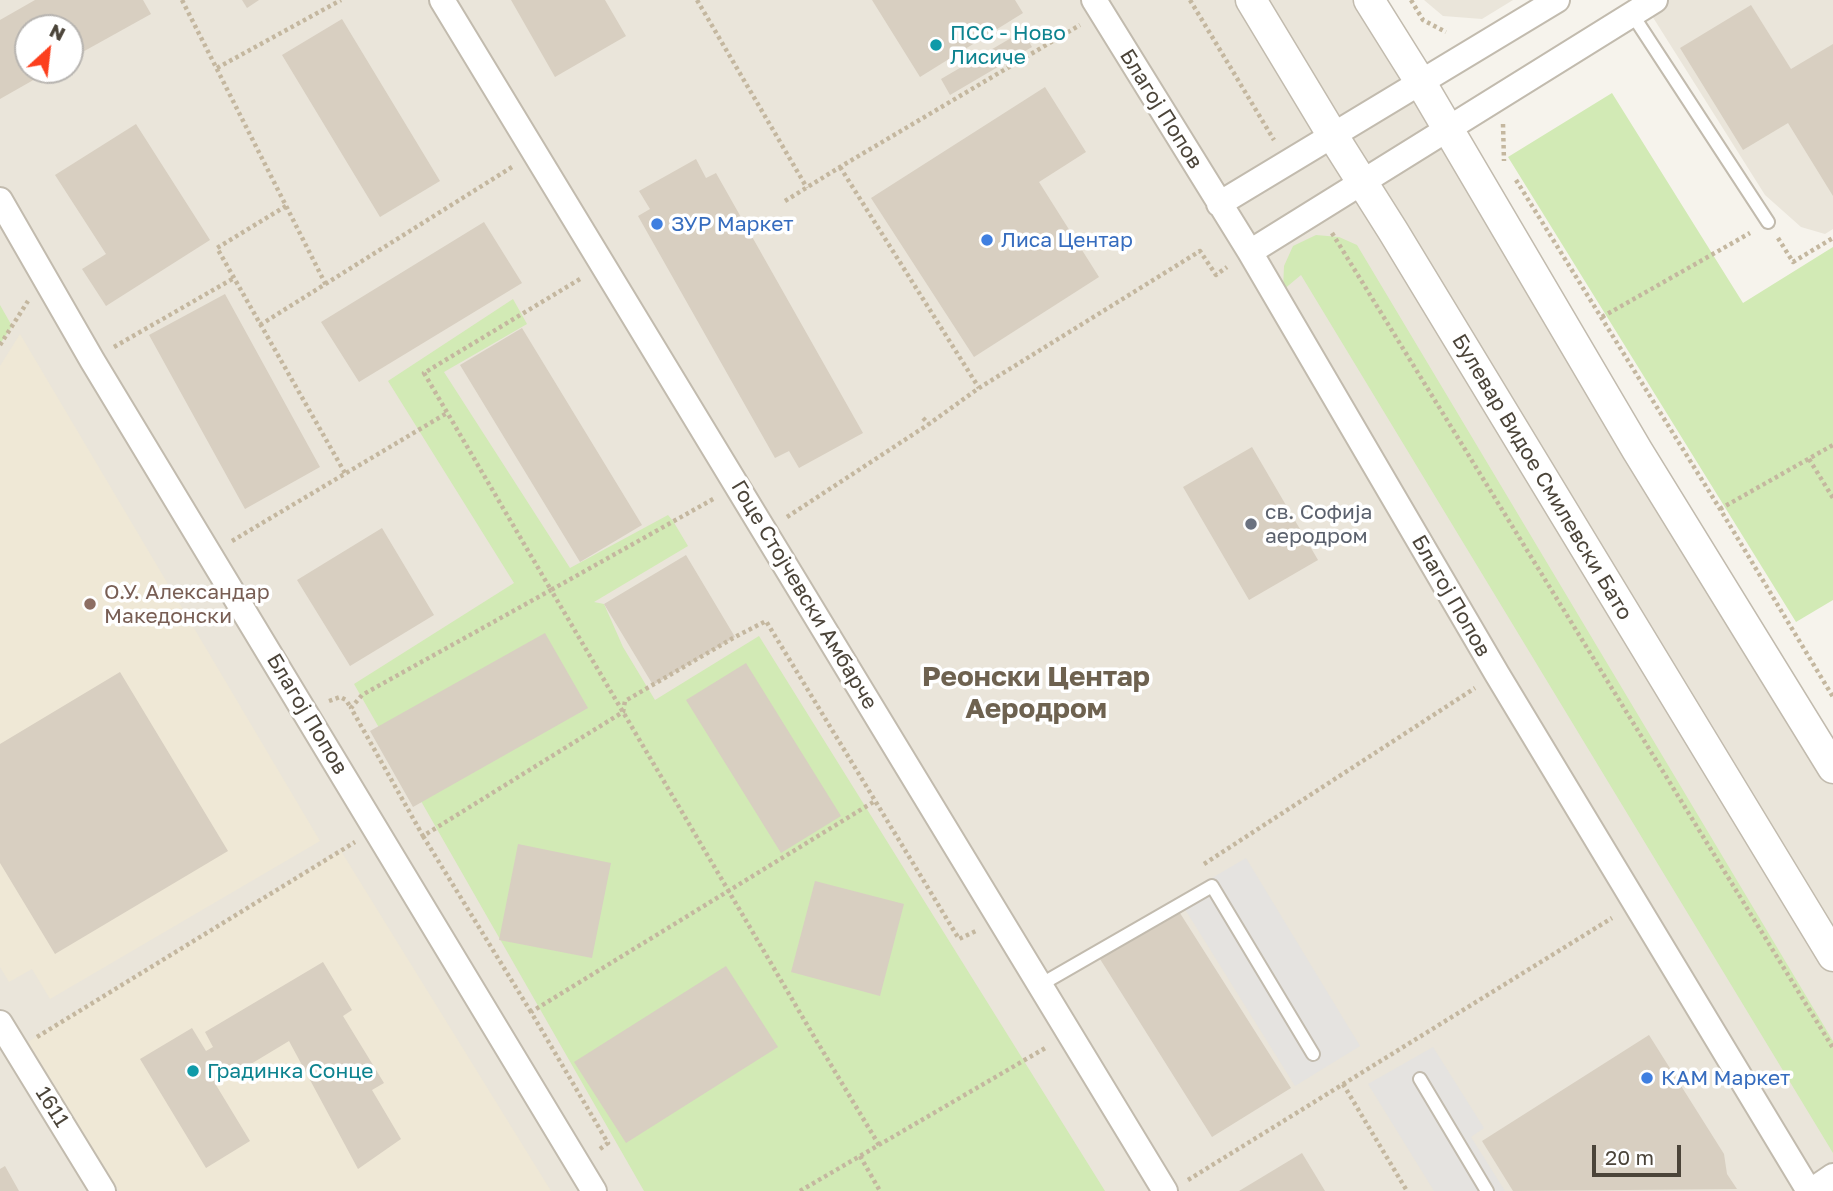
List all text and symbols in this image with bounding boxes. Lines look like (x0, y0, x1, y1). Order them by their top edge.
north arrow (14, 14, 84, 84)
text: N (46, 18, 70, 45)
place label: ПСС - Ново Лисиче (950, 20, 1066, 70)
marker: ПСС - Ново Лисиче (928, 37, 944, 53)
street label: Благој Попов (1114, 45, 1208, 173)
place label: ЗУР Маркет (671, 211, 793, 237)
marker: ЗУР Маркет (649, 216, 665, 232)
place label: Лиса Центар (1001, 227, 1133, 253)
marker: Лиса Центар (979, 232, 995, 248)
street label: Булевар Видое Смилевски Бато (1446, 329, 1638, 625)
street label: Гоце Стојчевски Амбарче (726, 476, 882, 714)
place label: св. Софија аеродром (1265, 499, 1372, 549)
marker: св. Софија аеродром (1243, 516, 1259, 532)
street label: Благој Попов (1406, 531, 1496, 661)
place label: О.У. Александар Македонски (104, 579, 270, 629)
marker: О.У. Александар Македонски (82, 596, 98, 612)
street label: Благој Попов (261, 649, 353, 779)
district label: Реонски Центар Аеродром (922, 660, 1150, 726)
place label: Градинка Сонце (207, 1058, 373, 1084)
marker: Градинка Сонце (185, 1063, 201, 1079)
place label: КАМ Маркет (1661, 1065, 1790, 1091)
marker: КАМ Маркет (1639, 1070, 1655, 1086)
street label: 1611 (30, 1082, 74, 1132)
scale bar (1595, 1132, 1684, 1176)
text: 20 m (1605, 1144, 1654, 1170)

